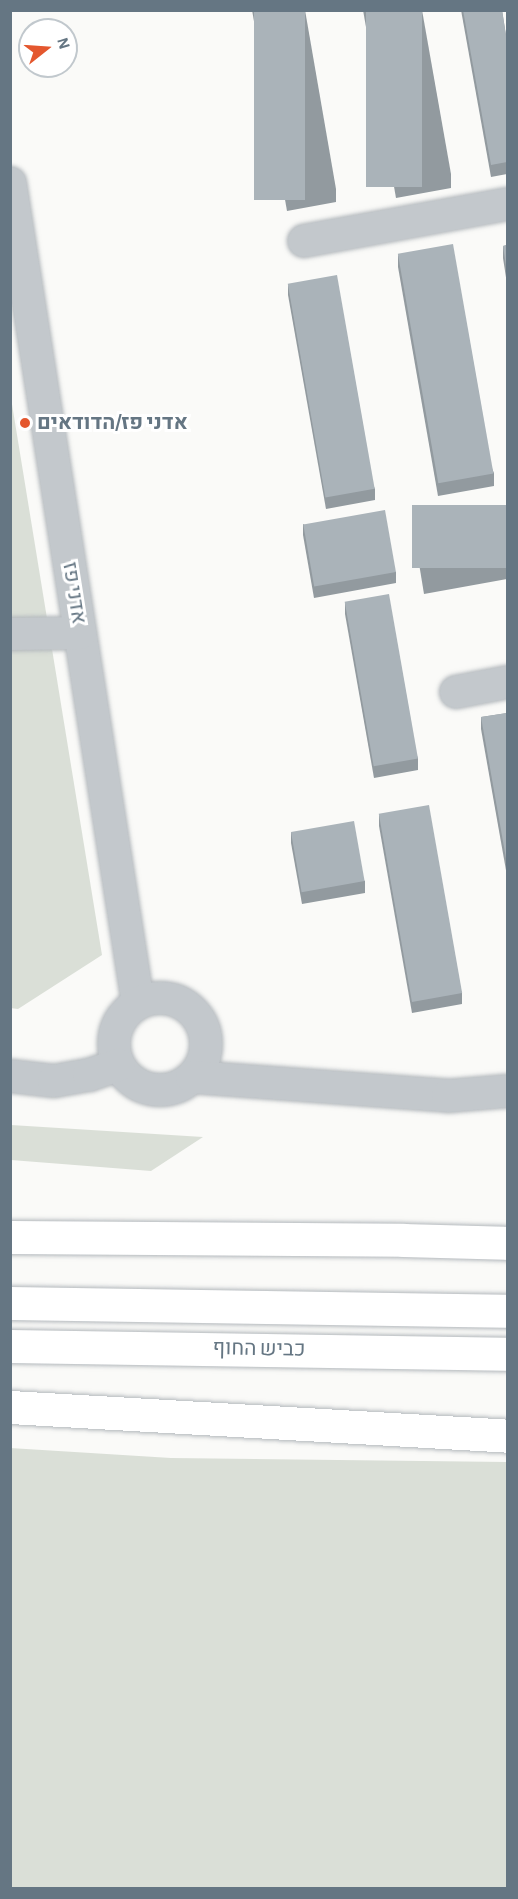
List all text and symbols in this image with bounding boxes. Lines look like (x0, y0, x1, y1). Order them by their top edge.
north arrow (18, 18, 78, 78)
text: N (54, 36, 73, 51)
place label: אדני פז/הדודאים (37, 410, 188, 436)
marker: אדני פז/הדודאים (18, 416, 32, 430)
street label: אדני פז (57, 560, 91, 626)
street label: כביש החוף (213, 1336, 305, 1362)

